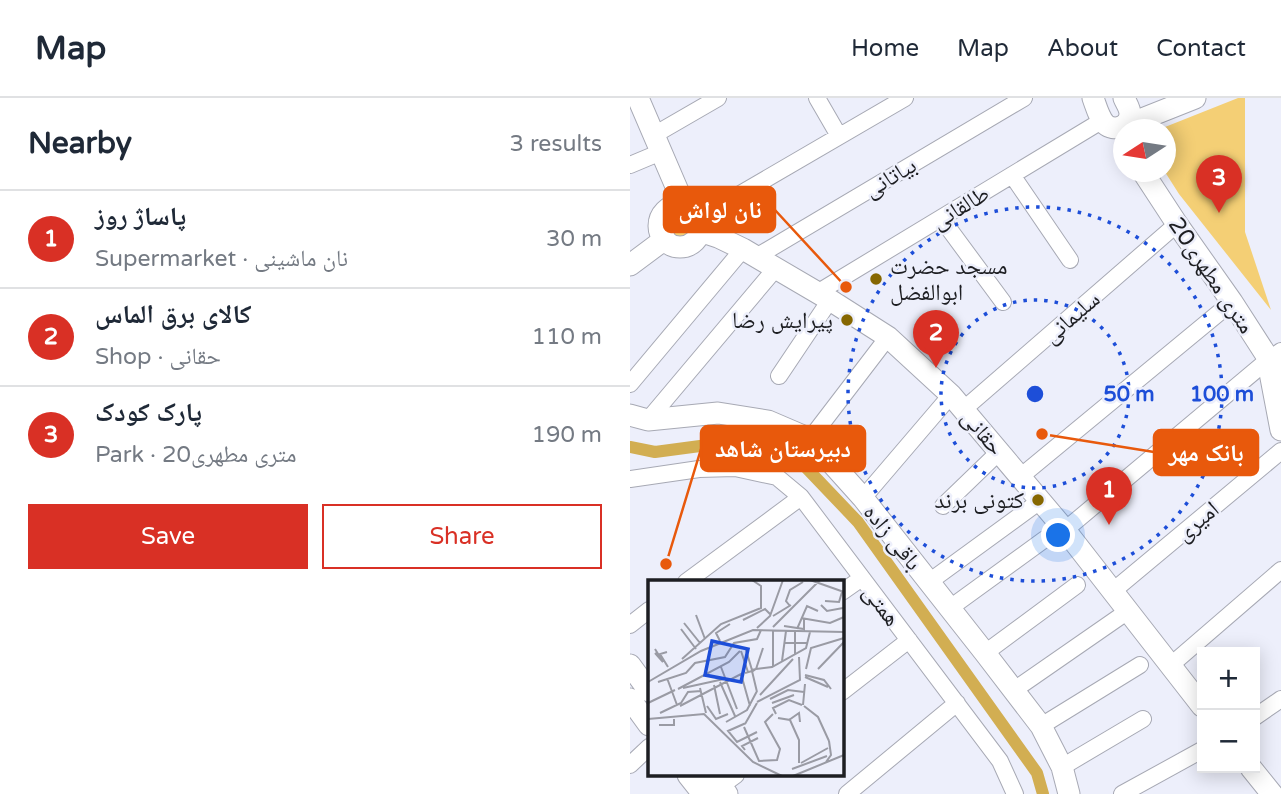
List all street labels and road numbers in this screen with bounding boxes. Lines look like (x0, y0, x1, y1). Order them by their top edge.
street label: بیاتانی (859, 151, 922, 204)
street label: طالقانی (926, 180, 995, 236)
street label: 20متری مطهری (1162, 212, 1260, 339)
street label: سلیمانی (1037, 285, 1106, 350)
street label: حقانی (955, 404, 1010, 461)
street label: امیری (1170, 496, 1225, 548)
street label: باقی زاده (857, 499, 927, 576)
street label: همتی (856, 579, 906, 632)

